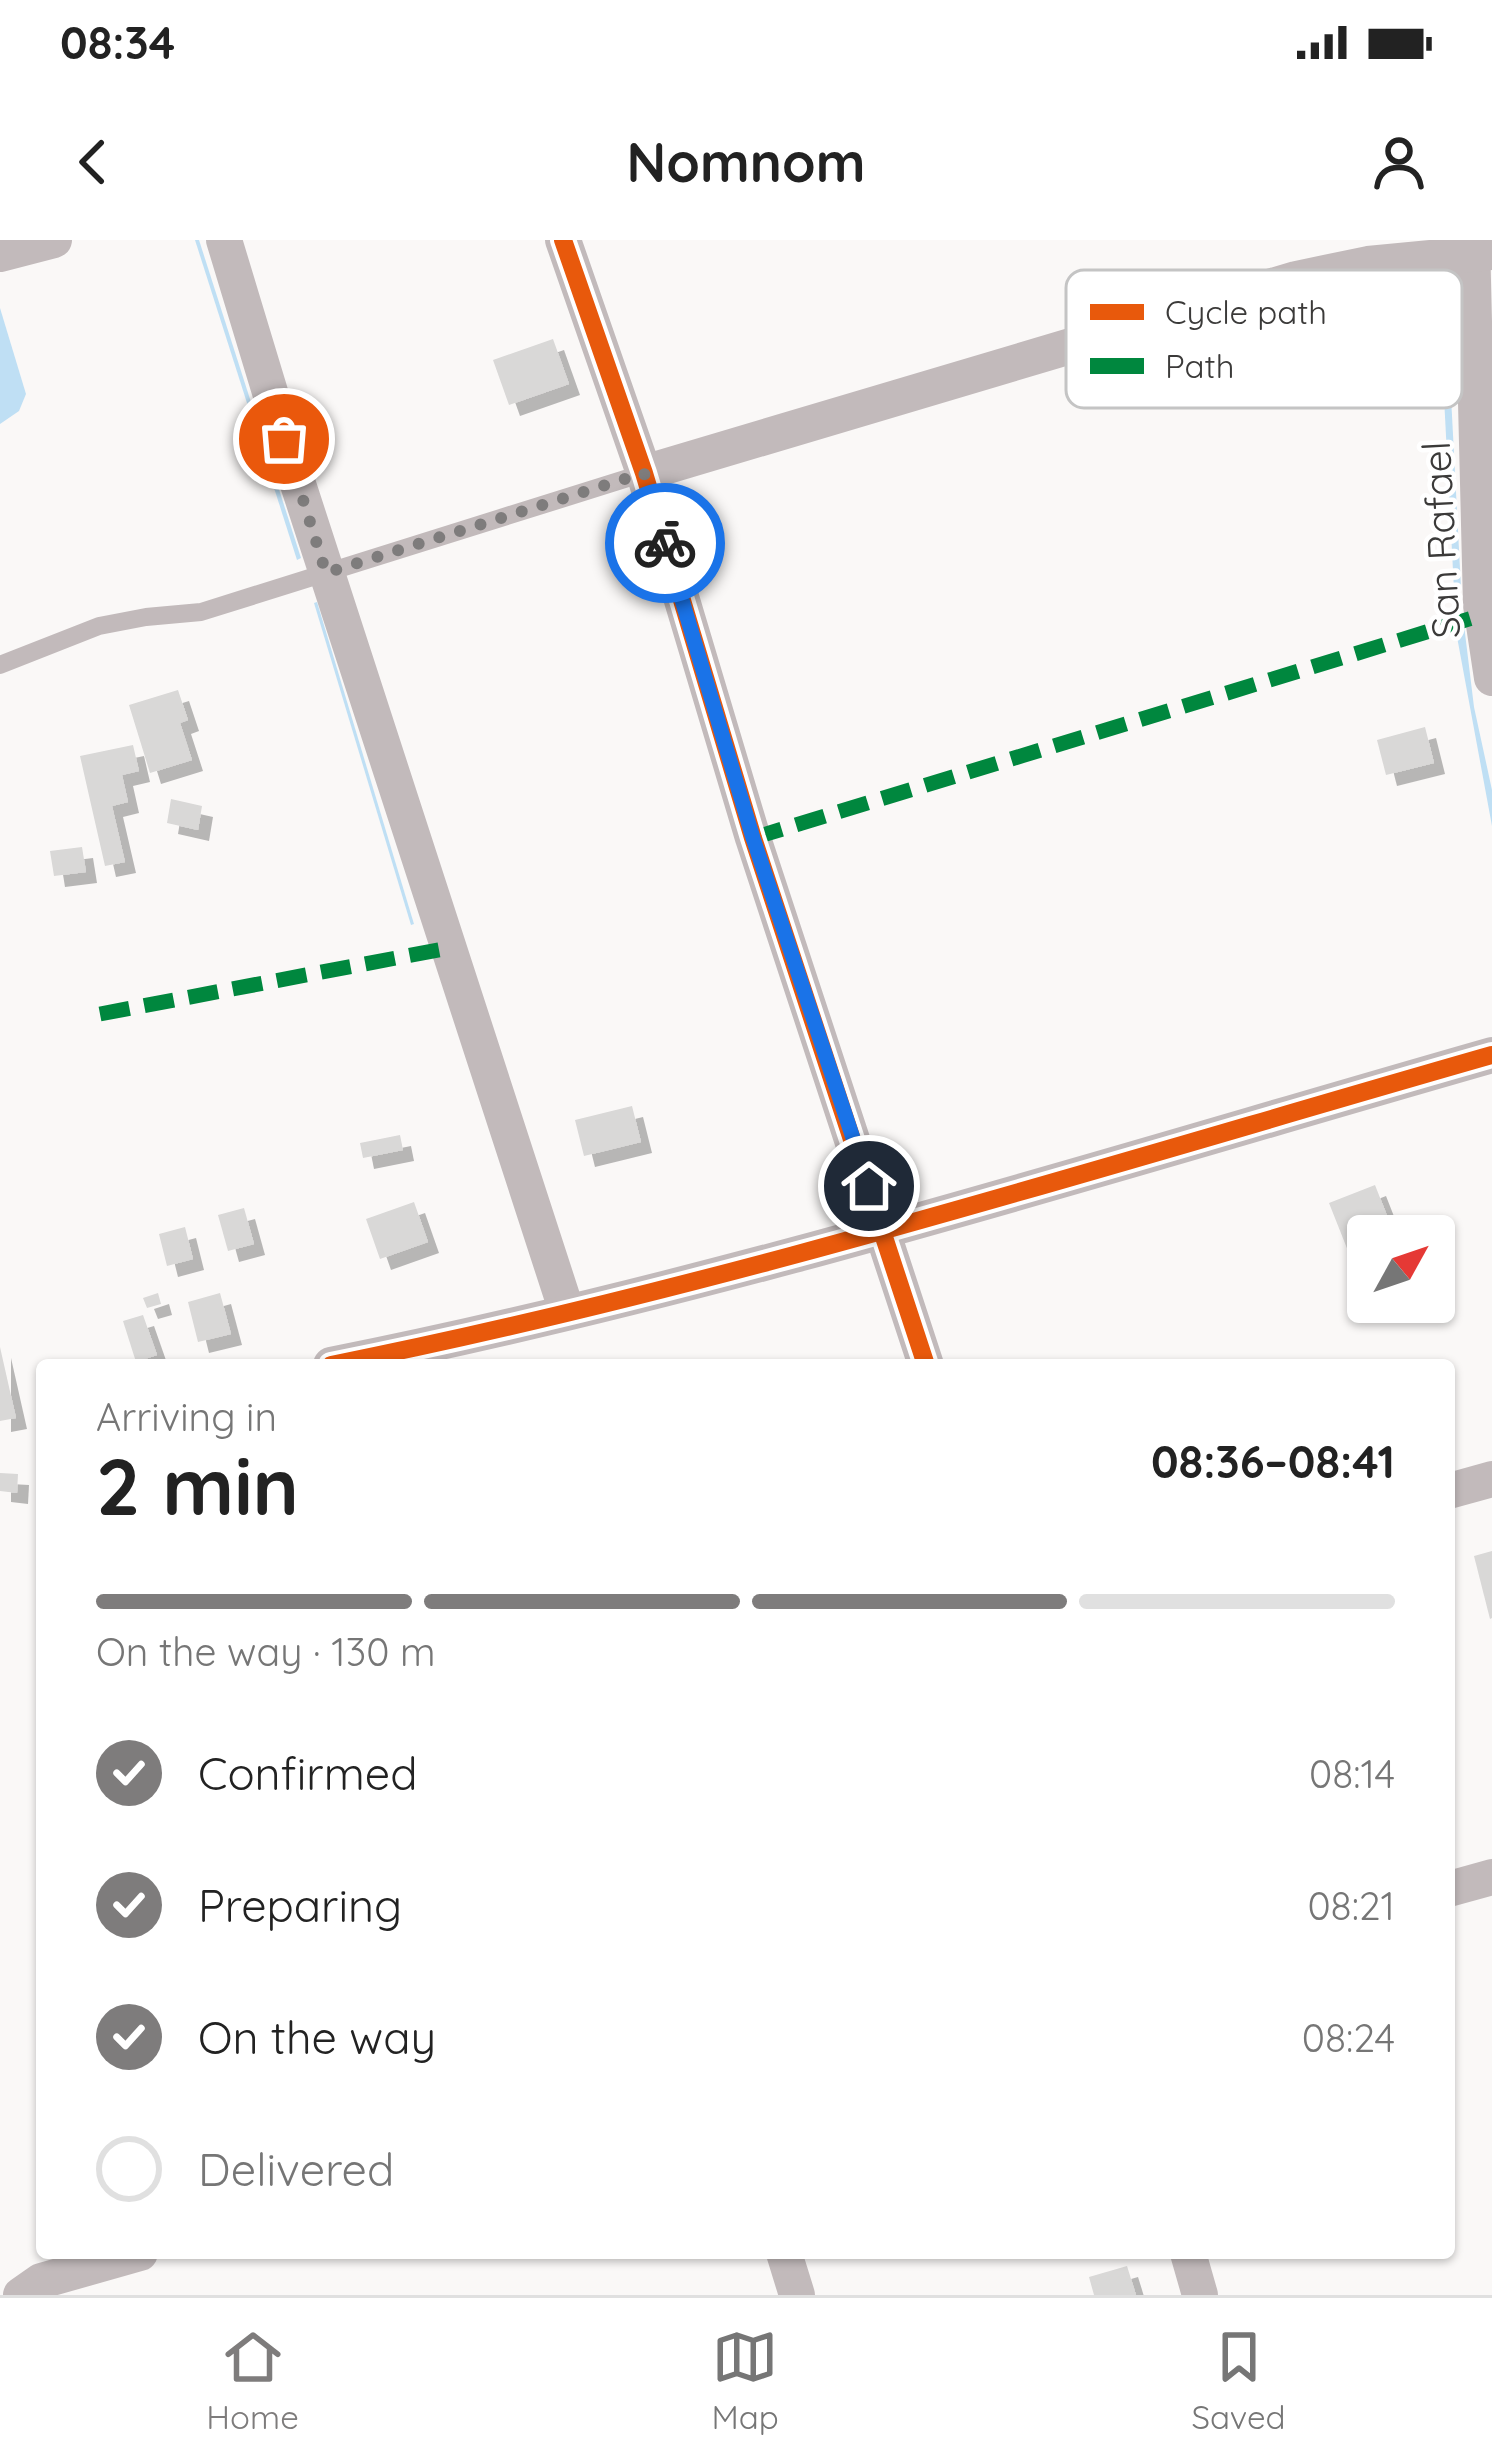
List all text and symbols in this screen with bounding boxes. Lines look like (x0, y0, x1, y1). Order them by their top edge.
text: 08:34 (60, 14, 175, 70)
text: Nomnom (627, 128, 865, 196)
icon: back (60, 129, 126, 195)
icon: person (1366, 129, 1432, 195)
legend (1066, 270, 1462, 408)
text: Cycle path (1165, 291, 1327, 332)
text: Path (1165, 345, 1234, 386)
pin (233, 388, 335, 490)
icon: bag (251, 406, 317, 472)
street label: San Rafael (1411, 440, 1470, 640)
courier (605, 483, 725, 603)
icon: bike (632, 510, 698, 576)
pin (818, 1135, 920, 1237)
icon: home (836, 1153, 902, 1219)
north arrow (1347, 1215, 1455, 1323)
map controls (1347, 1215, 1455, 1323)
text: Arriving in (96, 1392, 277, 1441)
text: 08:36–08:41 (1151, 1433, 1395, 1489)
text: 2 min (96, 1437, 299, 1535)
text: On the way · 130 m (96, 1627, 436, 1676)
icon: check (96, 1740, 162, 1806)
text: Confirmed (198, 1745, 417, 1801)
text: 08:14 (1309, 1749, 1395, 1798)
icon: check (96, 1872, 162, 1938)
text: Preparing (198, 1877, 402, 1933)
text: 08:21 (1307, 1881, 1395, 1930)
icon: check (96, 2004, 162, 2070)
text: On the way (198, 2009, 436, 2065)
text: 08:24 (1302, 2013, 1395, 2062)
text: Delivered (198, 2141, 394, 2197)
tab: Home (206, 2324, 299, 2437)
tab: Map (712, 2324, 779, 2437)
tab: Saved (1192, 2324, 1286, 2437)

